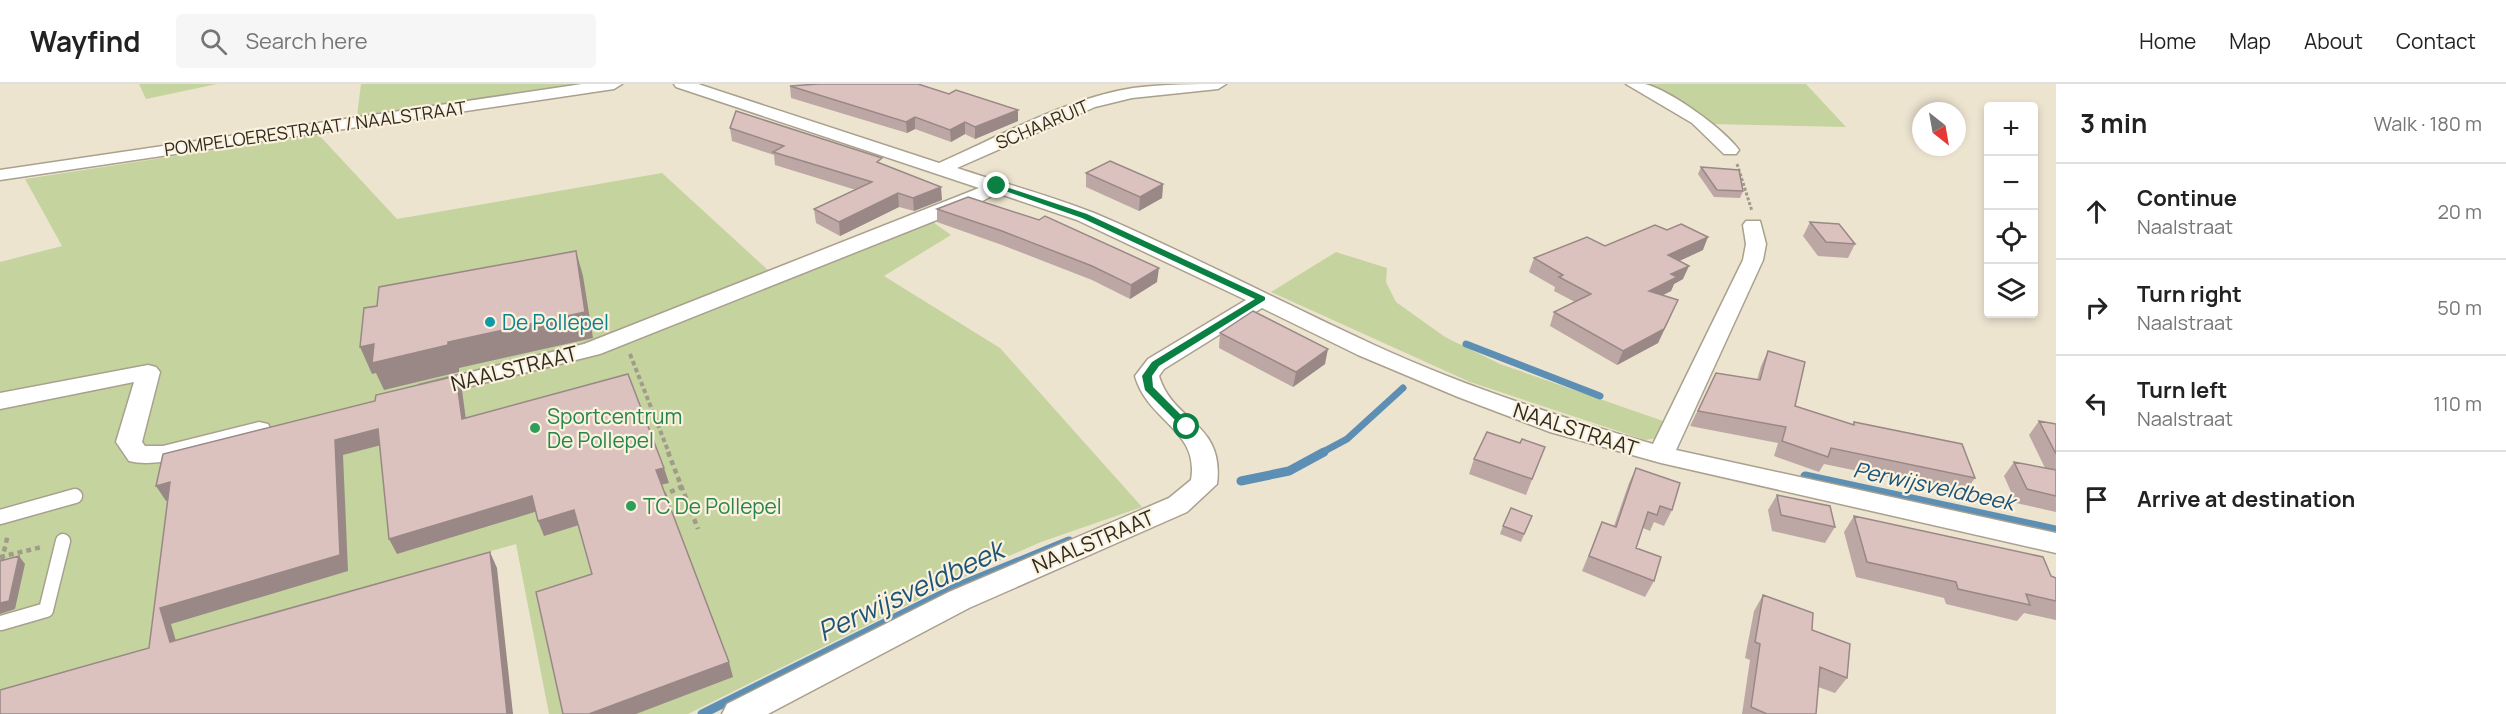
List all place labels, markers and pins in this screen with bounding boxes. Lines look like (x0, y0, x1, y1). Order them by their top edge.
place label: De Pollepel (502, 308, 609, 336)
marker: De Pollepel (483, 315, 497, 329)
place label: Sportcentrum De Pollepel (547, 402, 682, 454)
marker: Sportcentrum De Pollepel (528, 421, 542, 435)
place label: TC De Pollepel (643, 492, 782, 520)
marker: TC De Pollepel (624, 499, 638, 513)

